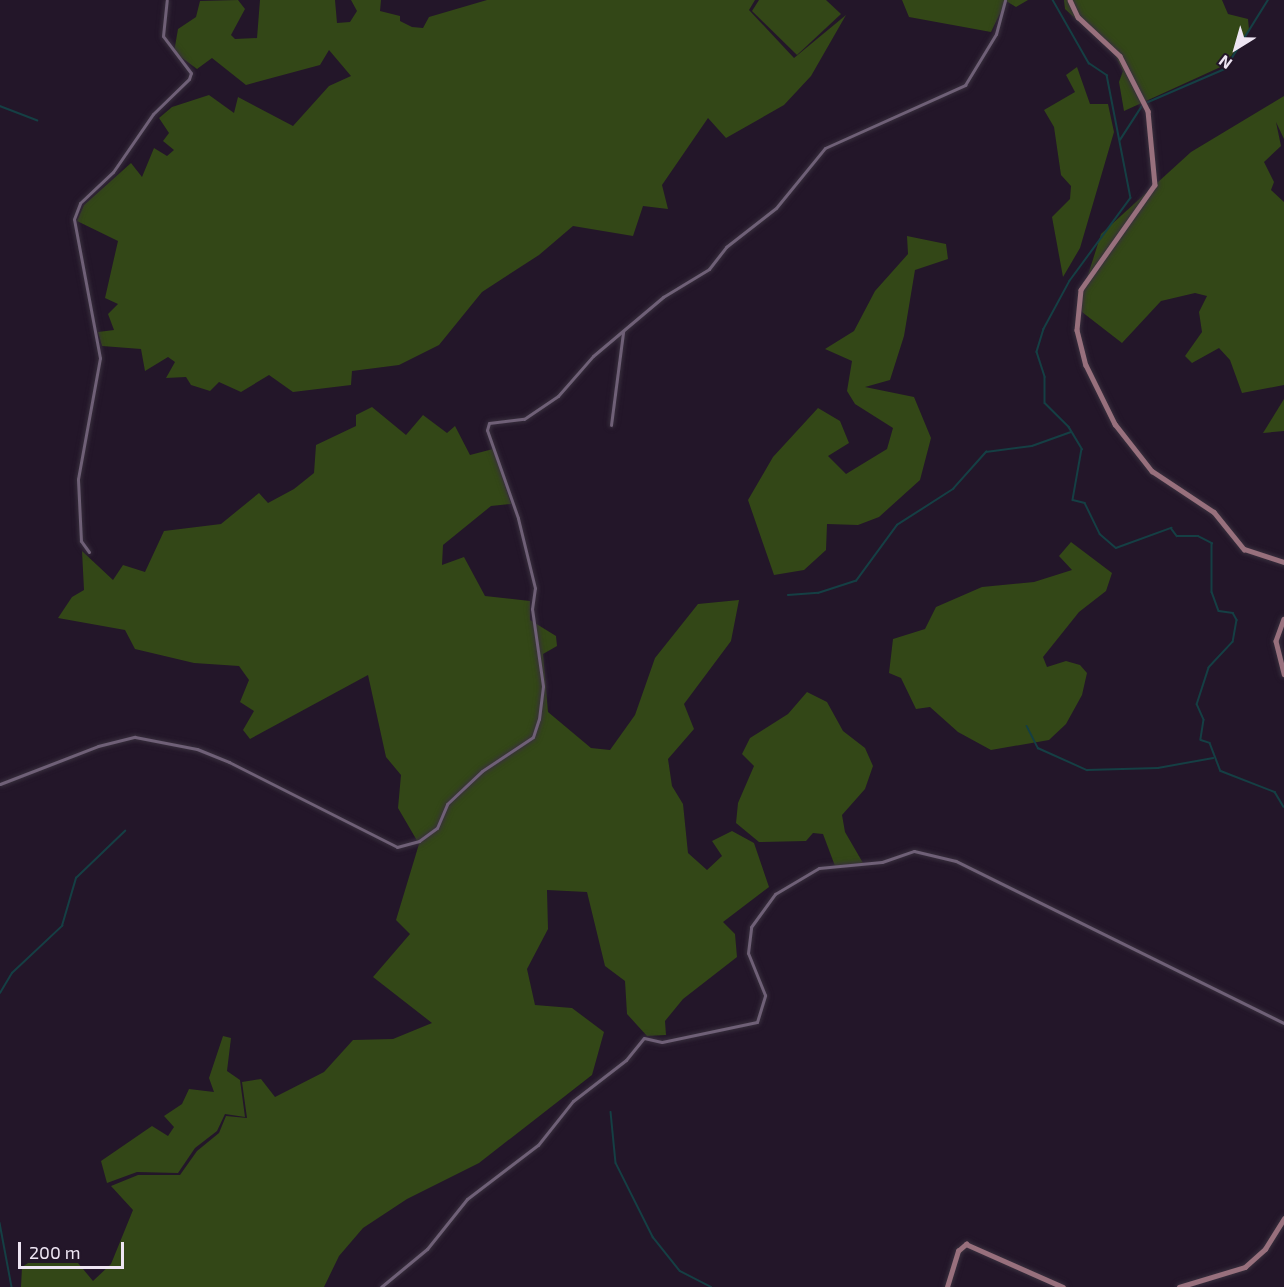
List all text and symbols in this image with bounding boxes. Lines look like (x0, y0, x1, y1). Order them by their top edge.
north arrow (1206, 18, 1266, 78)
text: N (1215, 52, 1235, 74)
scale bar (21, 1230, 128, 1268)
text: 200 m (29, 1241, 81, 1263)

